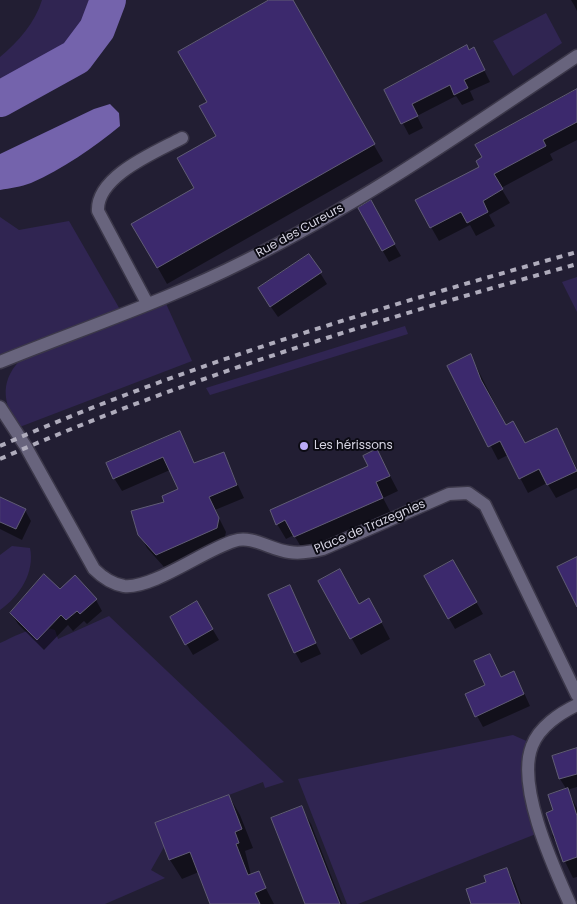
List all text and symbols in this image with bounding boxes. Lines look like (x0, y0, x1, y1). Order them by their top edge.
street label: Rue des Cureurs (254, 201, 346, 261)
place label: Les hérissons (314, 439, 393, 453)
marker: Les hérissons (298, 440, 310, 452)
street label: Place de Trazegnies (312, 497, 428, 557)

